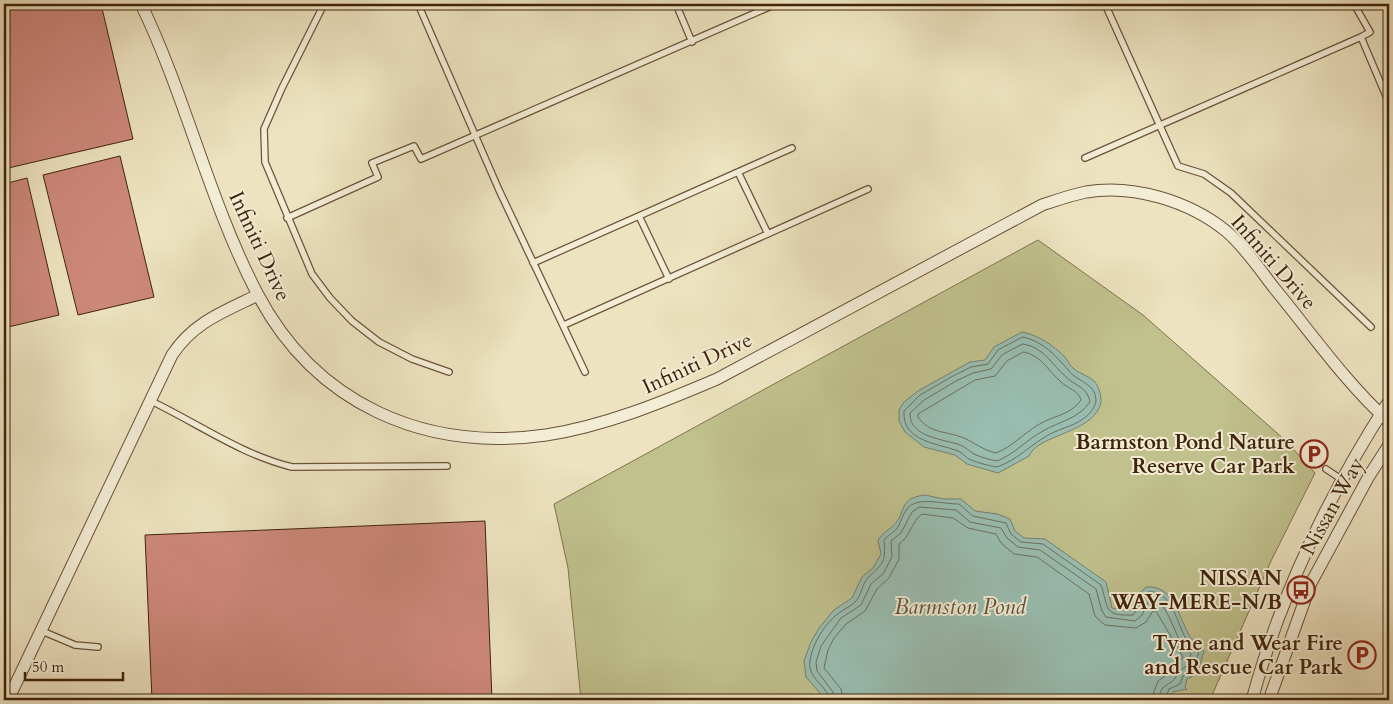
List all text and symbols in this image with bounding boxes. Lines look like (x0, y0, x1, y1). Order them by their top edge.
street label: Infiniti Drive (222, 187, 298, 306)
street label: Infiniti Drive (1224, 208, 1323, 316)
street label: Infiniti Drive (638, 325, 757, 401)
place label: Barmston Pond Nature Reserve Car Park (1075, 428, 1295, 481)
parking icon: Barmston Pond Nature Reserve Car Park (1299, 439, 1329, 469)
street label: Nissan Way (1294, 452, 1371, 560)
place label: NISSAN WAY-MERE-N/B (1110, 564, 1282, 617)
bus stop icon: NISSAN WAY-MERE-N/B (1286, 575, 1316, 605)
water label: Barmston Pond (894, 592, 1027, 622)
place label: Tyne and Wear Fire and Rescue Car Park (1144, 629, 1343, 682)
parking icon: Tyne and Wear Fire and Rescue Car Park (1347, 640, 1377, 670)
scale bar (25, 649, 122, 681)
text: 50 m (32, 657, 64, 677)

